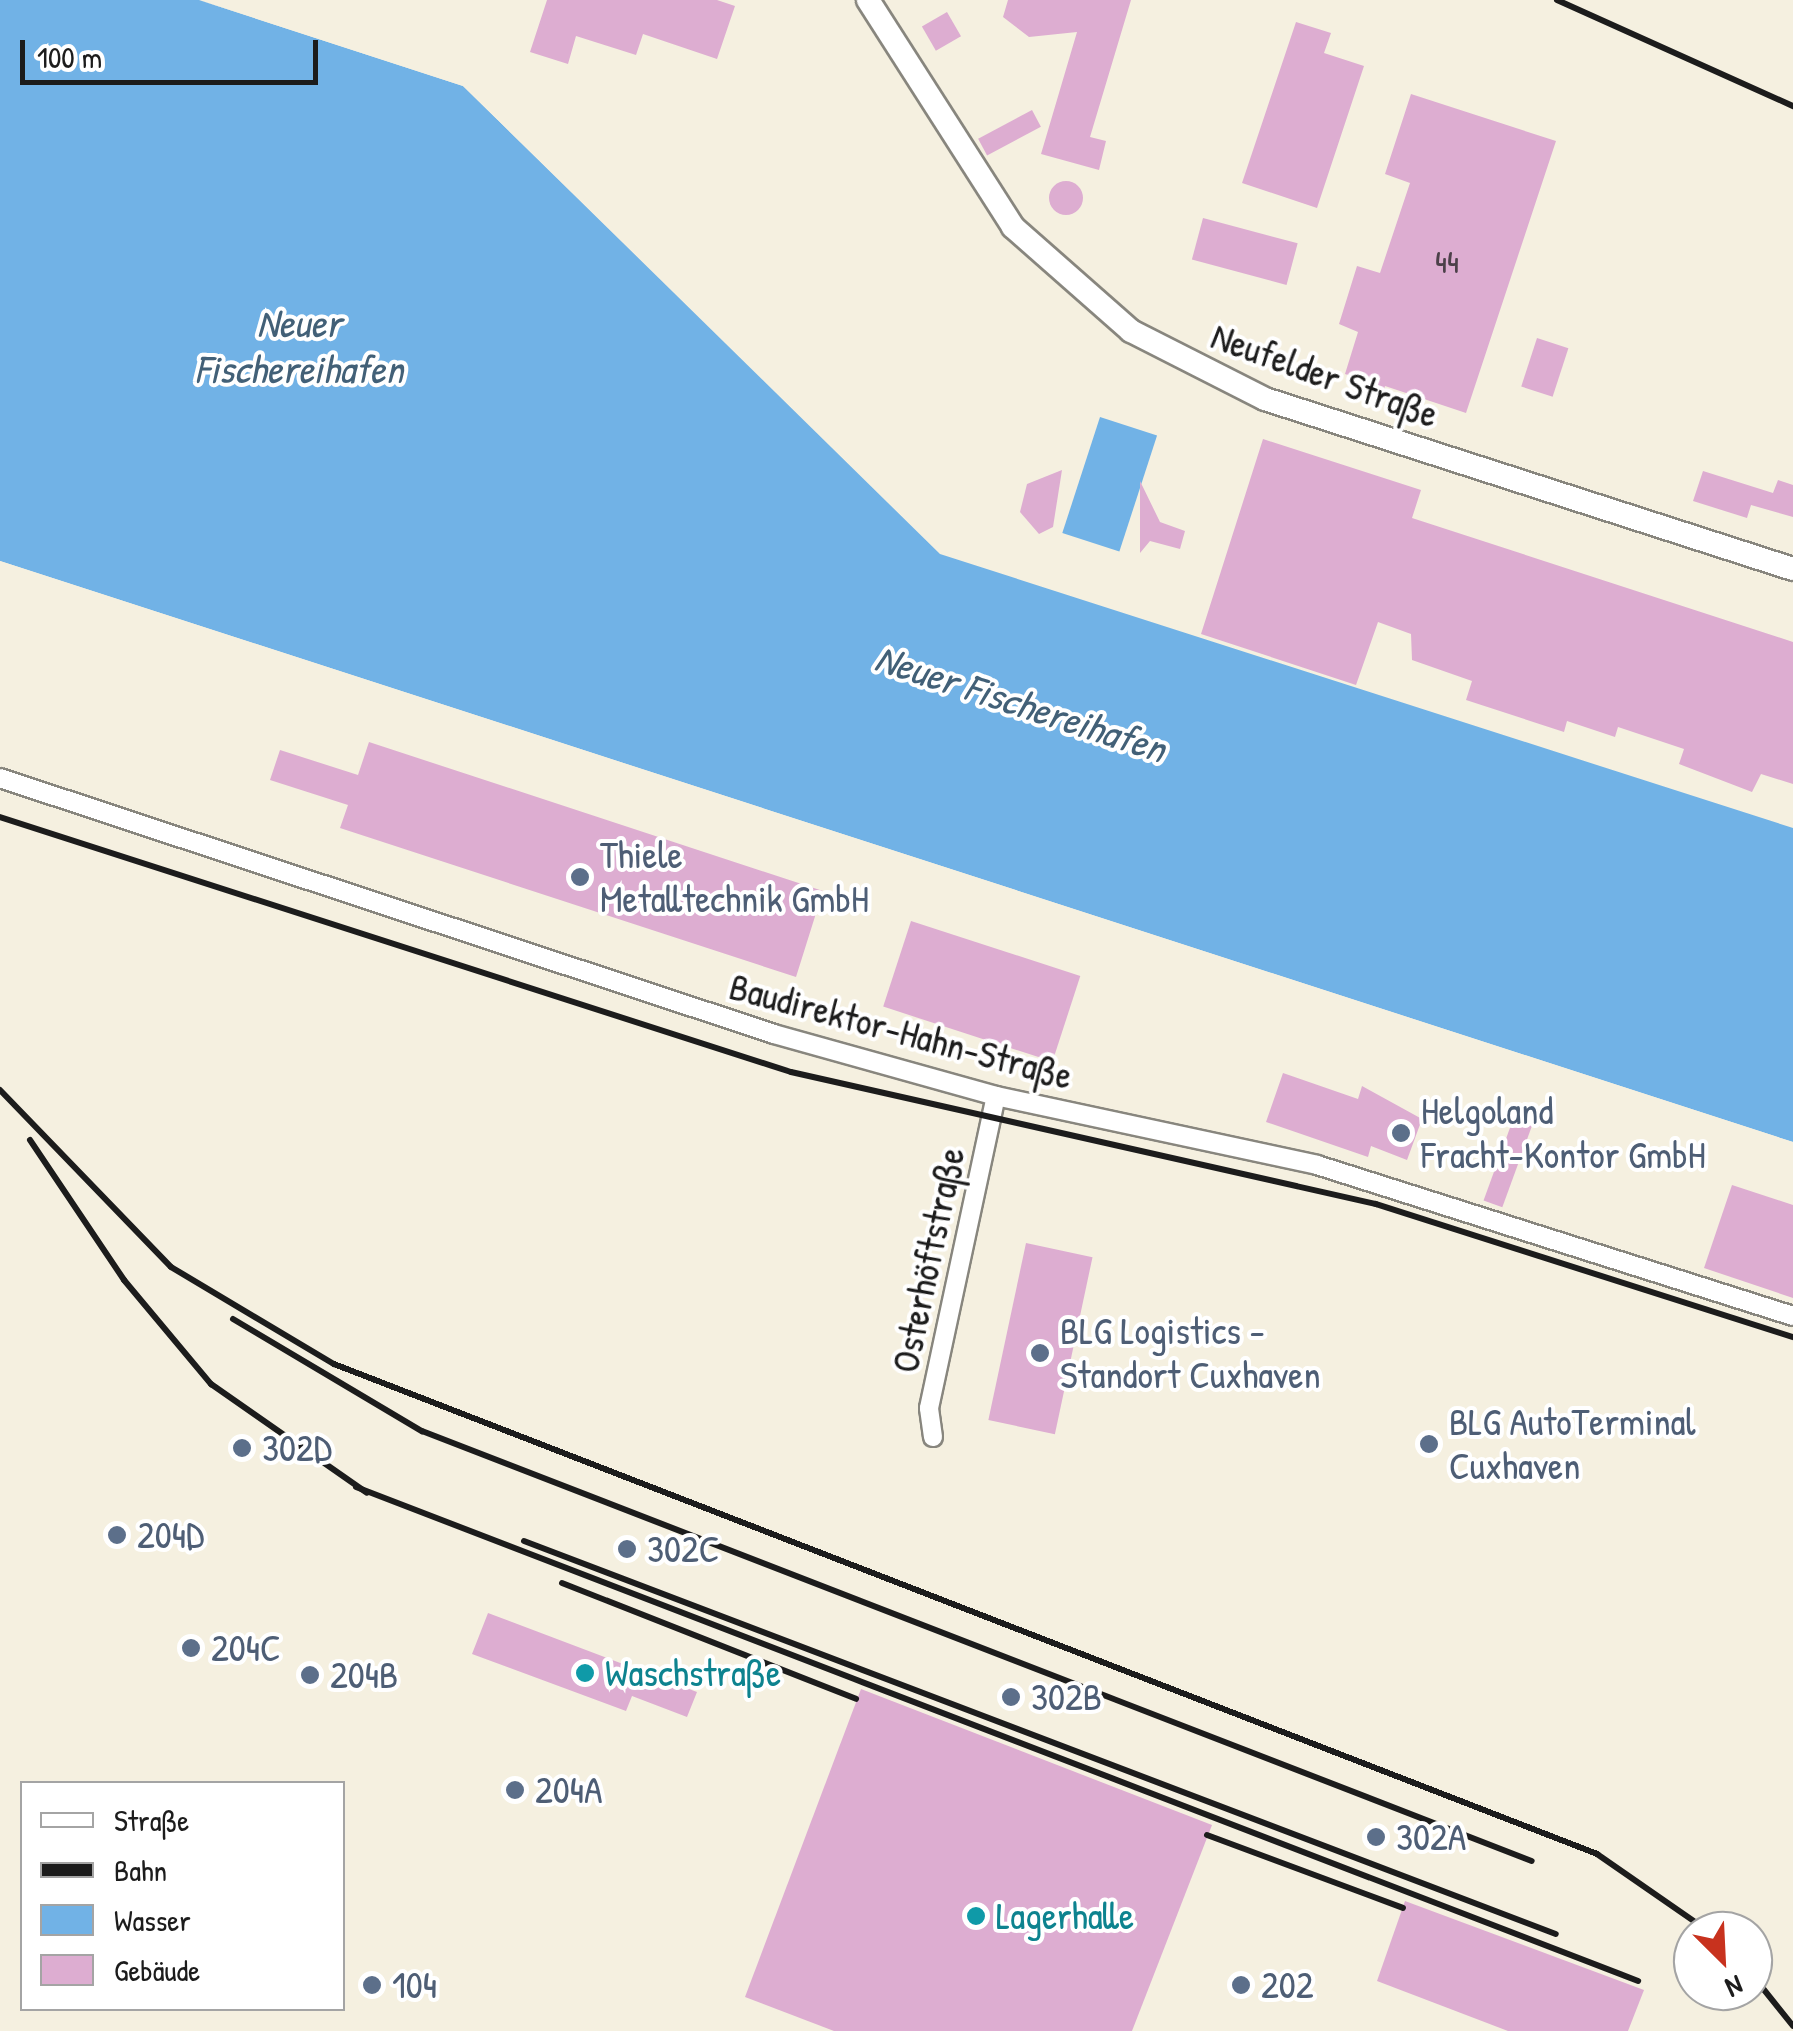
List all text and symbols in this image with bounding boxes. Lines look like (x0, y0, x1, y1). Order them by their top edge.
scale bar (25, 20, 322, 82)
text: 100 m (37, 37, 102, 77)
house number: 44 (1435, 243, 1459, 281)
water label: Neuer Fischereihafen (195, 298, 403, 392)
street label: Neufelder Straße (1205, 313, 1445, 437)
water label: Neuer Fischereihafen (870, 632, 1172, 772)
place label: Thiele Metalltechnik GmbH (600, 832, 869, 922)
marker: Thiele Metalltechnik GmbH (569, 866, 591, 888)
street label: Baudirektor-Hahn-Straße (725, 963, 1077, 1099)
place label: Helgoland Fracht-Kontor GmbH (1421, 1088, 1706, 1178)
marker: Helgoland Fracht-Kontor GmbH (1390, 1122, 1412, 1144)
street label: Osterhöftstraße (882, 1143, 974, 1377)
place label: BLG Logistics - Standort Cuxhaven (1060, 1308, 1321, 1398)
marker: BLG Logistics - Standort Cuxhaven (1029, 1342, 1051, 1364)
place label: BLG AutoTerminal Cuxhaven (1449, 1399, 1696, 1488)
place label: 302D (262, 1425, 332, 1471)
marker: BLG AutoTerminal Cuxhaven (1418, 1433, 1440, 1455)
marker: 302D (231, 1437, 253, 1459)
place label: 204D (137, 1512, 204, 1558)
marker: 204D (106, 1524, 128, 1546)
place label: 302C (647, 1526, 720, 1572)
marker: 302C (616, 1538, 638, 1560)
place label: 204C (211, 1625, 281, 1671)
marker: 204C (180, 1637, 202, 1659)
place label: Waschstraße (605, 1650, 781, 1696)
place label: 204B (330, 1652, 398, 1698)
marker: Waschstraße (574, 1662, 596, 1684)
marker: 204B (299, 1664, 321, 1686)
place label: 302B (1031, 1674, 1102, 1720)
marker: 302B (1000, 1686, 1022, 1708)
place label: 204A (535, 1767, 603, 1813)
marker: 204A (504, 1779, 526, 1801)
legend (20, 1781, 345, 2011)
text: Straße (114, 1800, 189, 1840)
place label: 302A (1396, 1814, 1466, 1860)
marker: 302A (1365, 1826, 1387, 1848)
text: Bahn (114, 1850, 167, 1890)
place label: Lagerhalle (996, 1893, 1134, 1939)
text: Wasser (114, 1900, 191, 1940)
marker: Lagerhalle (965, 1905, 987, 1927)
north arrow (1673, 1911, 1773, 2011)
text: Gebäude (114, 1950, 200, 1990)
place label: 104 (392, 1962, 437, 2008)
place label: 202 (1261, 1962, 1314, 2008)
text: N (1720, 1966, 1749, 2007)
marker: 104 (361, 1974, 383, 1996)
marker: 202 (1230, 1974, 1252, 1996)

